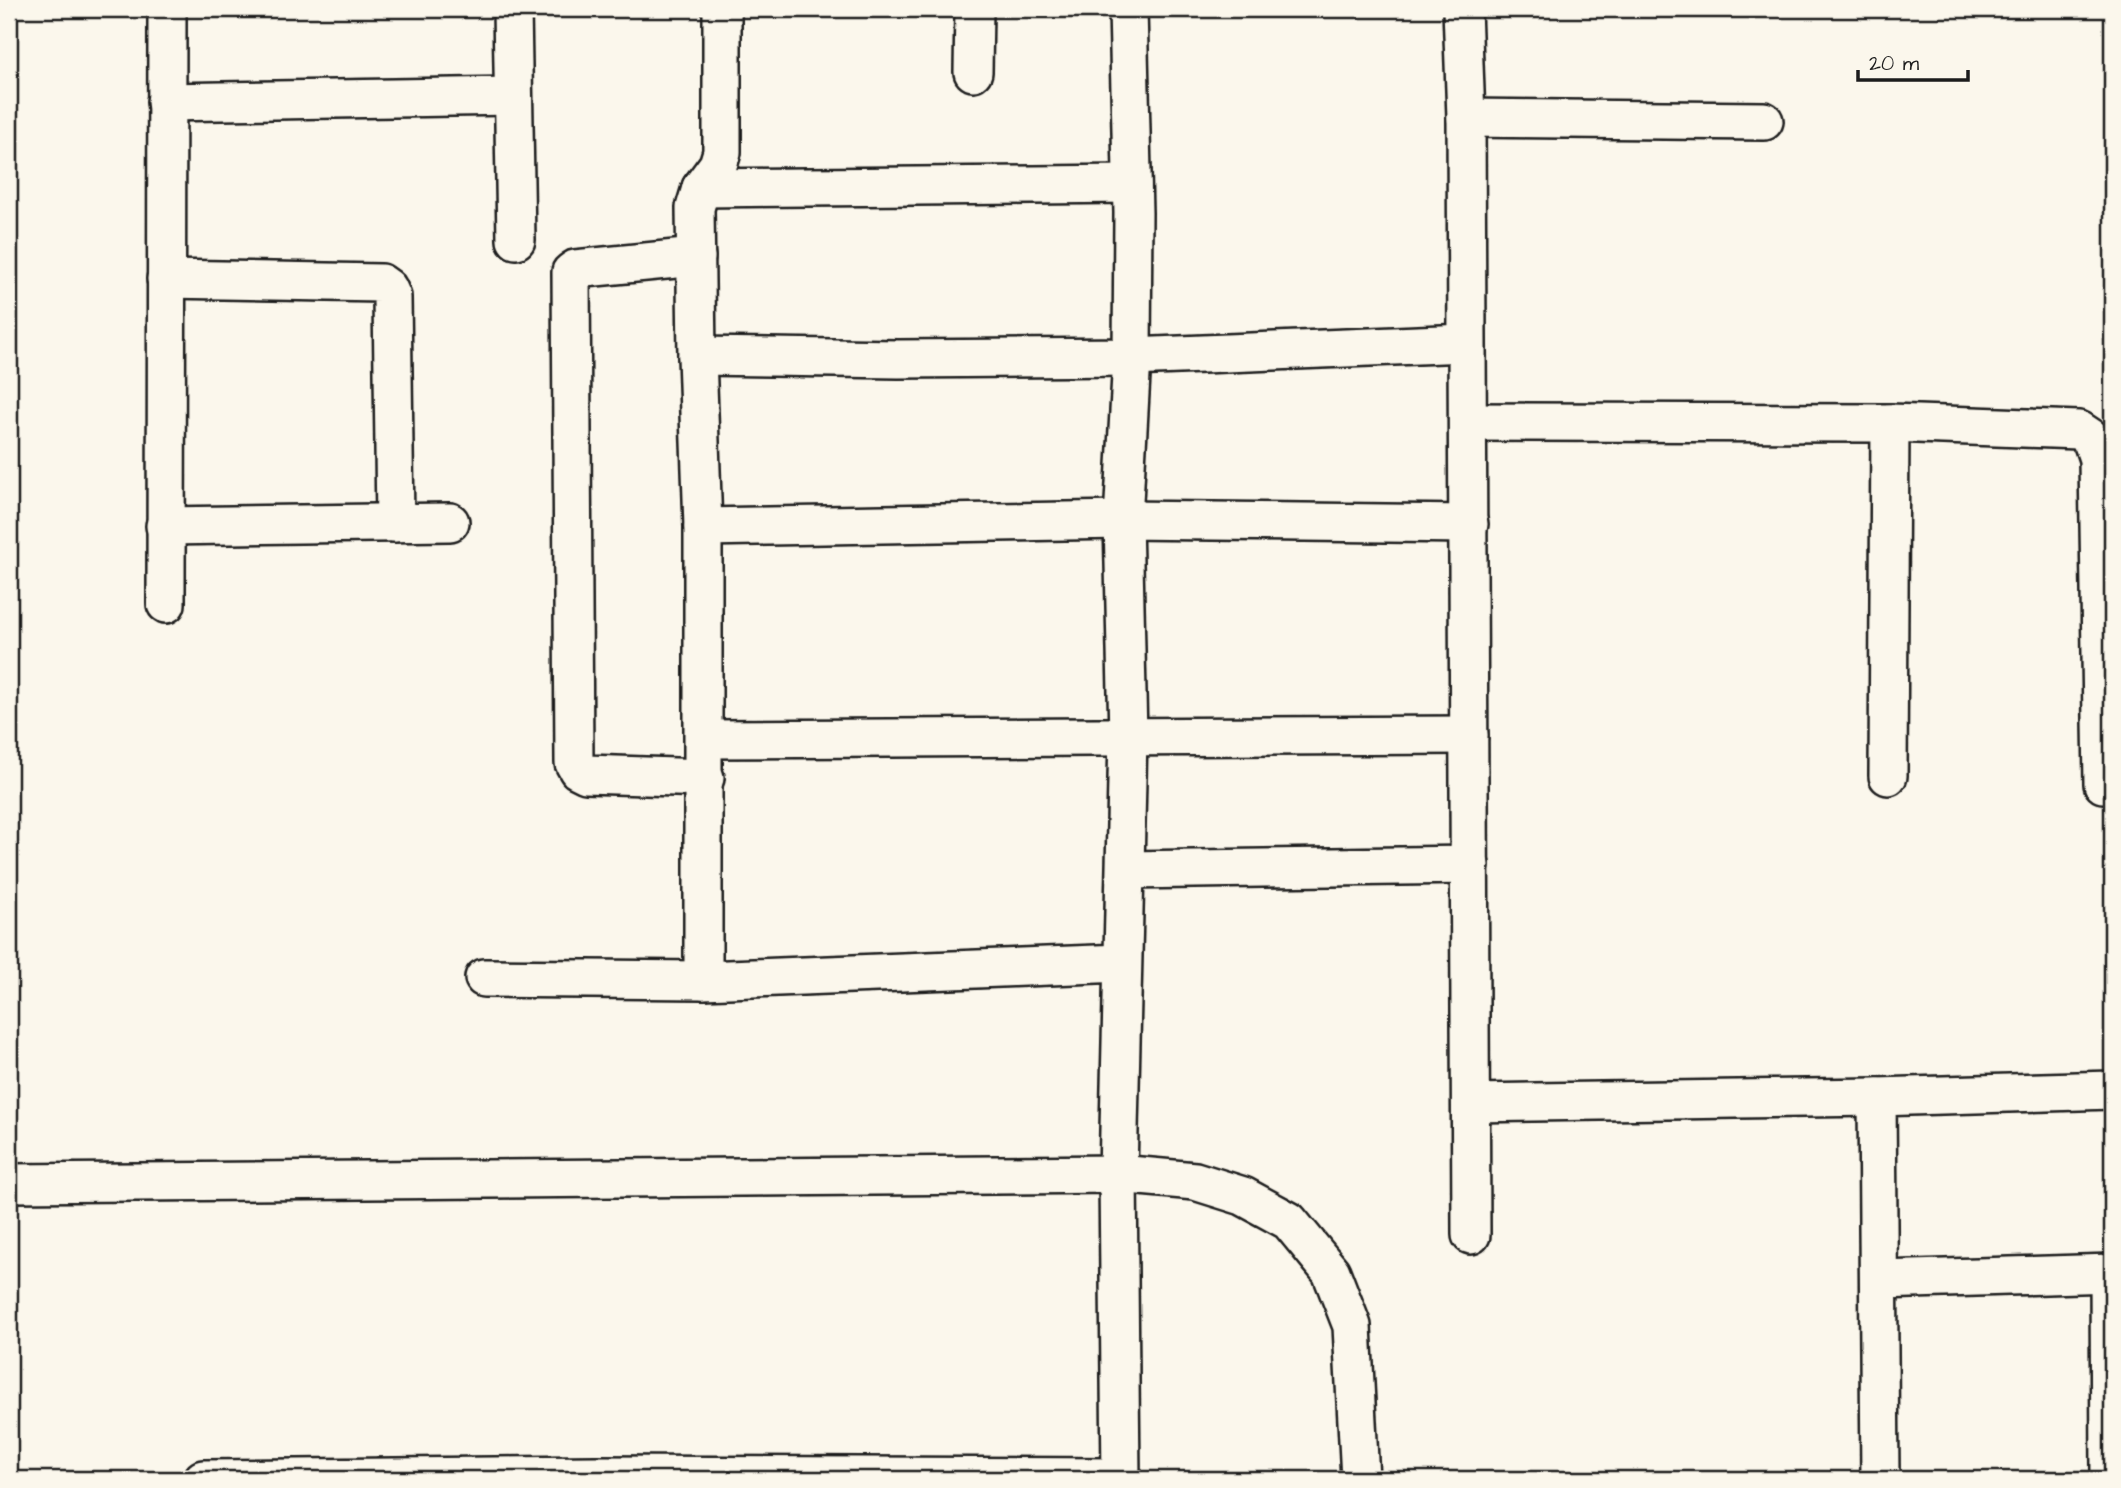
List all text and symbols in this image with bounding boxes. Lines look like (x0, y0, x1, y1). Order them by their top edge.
scale bar (1858, 38, 1969, 82)
text: 20 m (1869, 49, 1920, 78)

